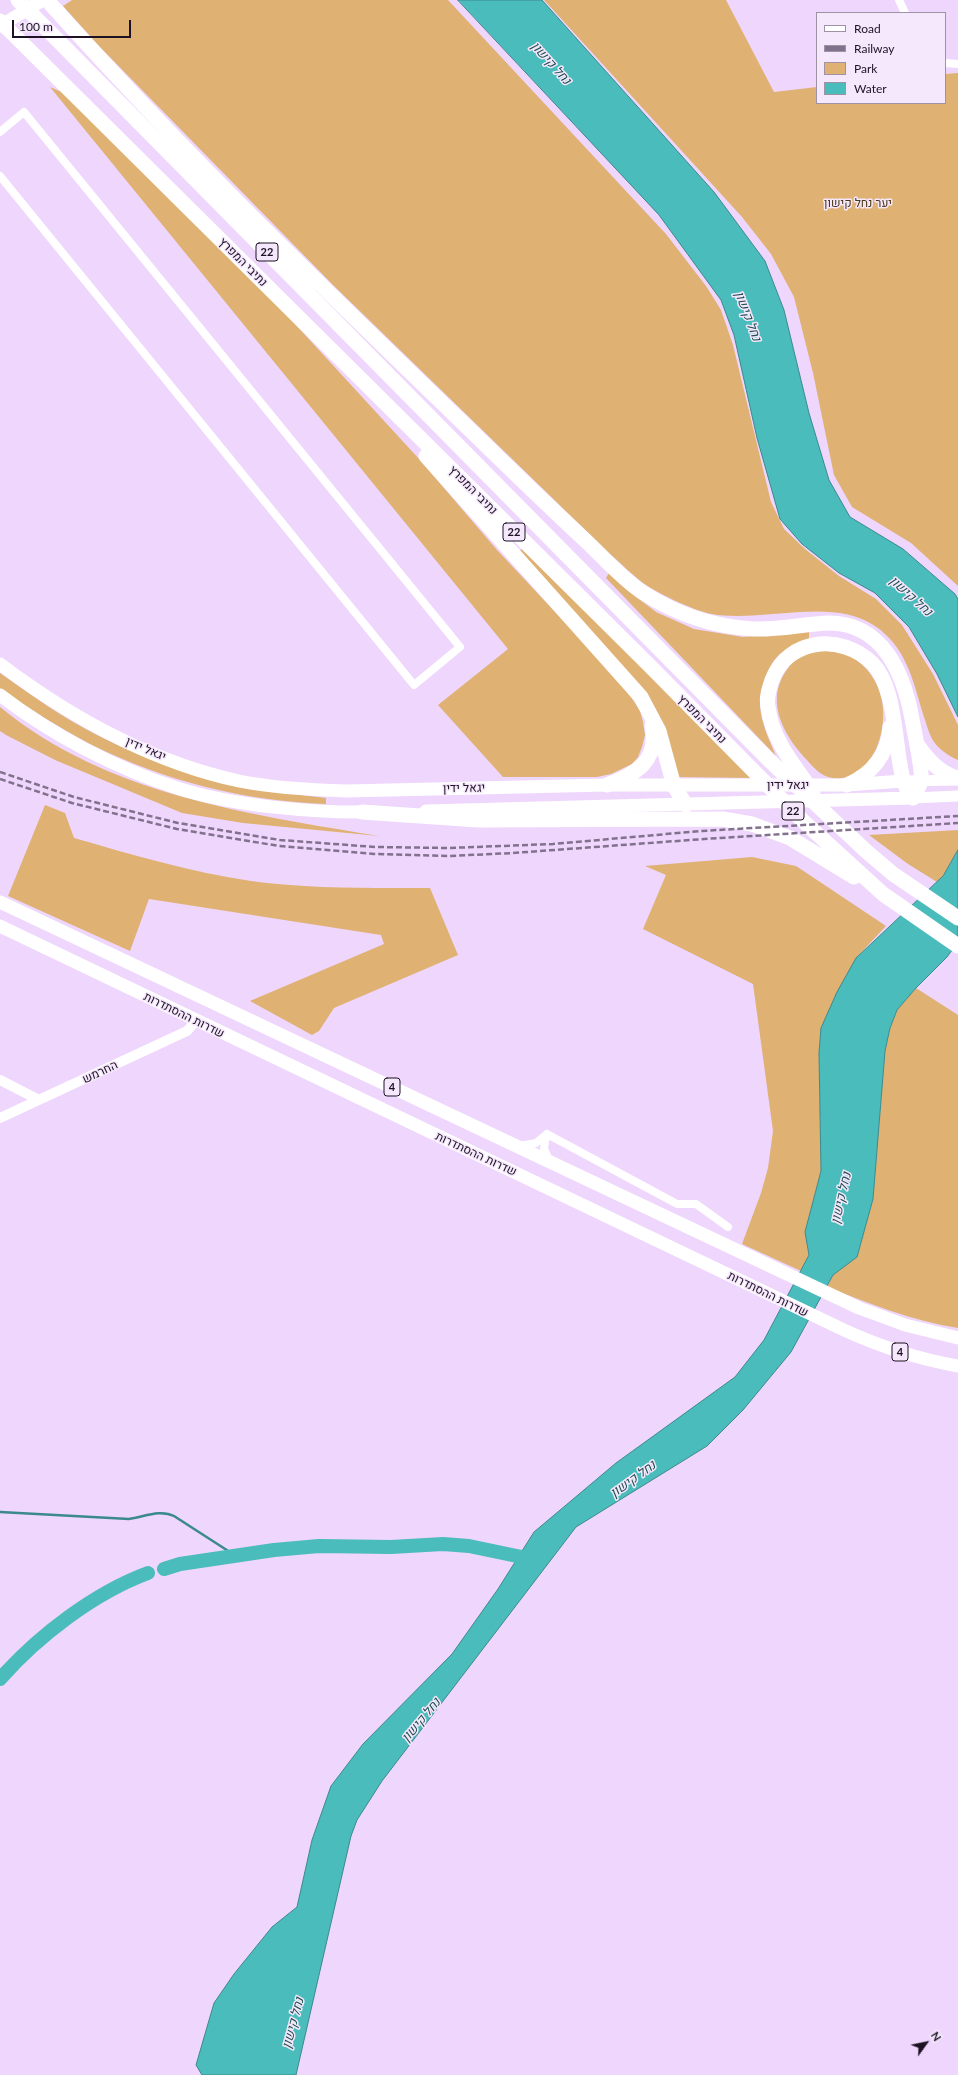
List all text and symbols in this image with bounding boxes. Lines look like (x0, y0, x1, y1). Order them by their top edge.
scale bar (14, 12, 133, 38)
legend (816, 12, 946, 104)
text: 100 m (19, 19, 53, 34)
text: Road (854, 21, 881, 36)
water label: נחל קישון (528, 38, 574, 88)
text: Railway (854, 41, 894, 56)
text: Park (854, 61, 877, 76)
text: Water (854, 81, 887, 96)
park label: יער נחל קישון (824, 196, 892, 210)
street label: נתיבי המפרץ (216, 235, 270, 289)
road number: 22 (256, 243, 278, 261)
water label: נחל קישון (731, 289, 765, 343)
street label: נתיבי המפרץ (446, 463, 500, 517)
road number: 22 (503, 523, 525, 541)
water label: נחל קישון (886, 573, 936, 619)
street label: נתיבי המפרץ (675, 692, 729, 746)
street label: יגאל ידין (124, 734, 168, 764)
street label: יגאל ידין (767, 778, 809, 792)
street label: יגאל ידין (443, 780, 485, 796)
road number: 22 (782, 802, 804, 820)
street label: שדרות ההסתדרות (141, 989, 227, 1041)
street label: החרמש (80, 1058, 120, 1086)
road number: 4 (384, 1078, 400, 1096)
street label: שדרות ההסתדרות (433, 1129, 519, 1179)
water label: נחל קישון (828, 1171, 854, 1225)
street label: שדרות ההסתדרות (725, 1268, 811, 1320)
road number: 4 (892, 1343, 908, 1361)
water label: נחל קישון (607, 1457, 659, 1501)
water label: נחל קישון (398, 1695, 444, 1745)
water label: נחל קישון (279, 1996, 307, 2050)
north arrow (906, 2023, 946, 2063)
text: N (929, 2029, 944, 2043)

